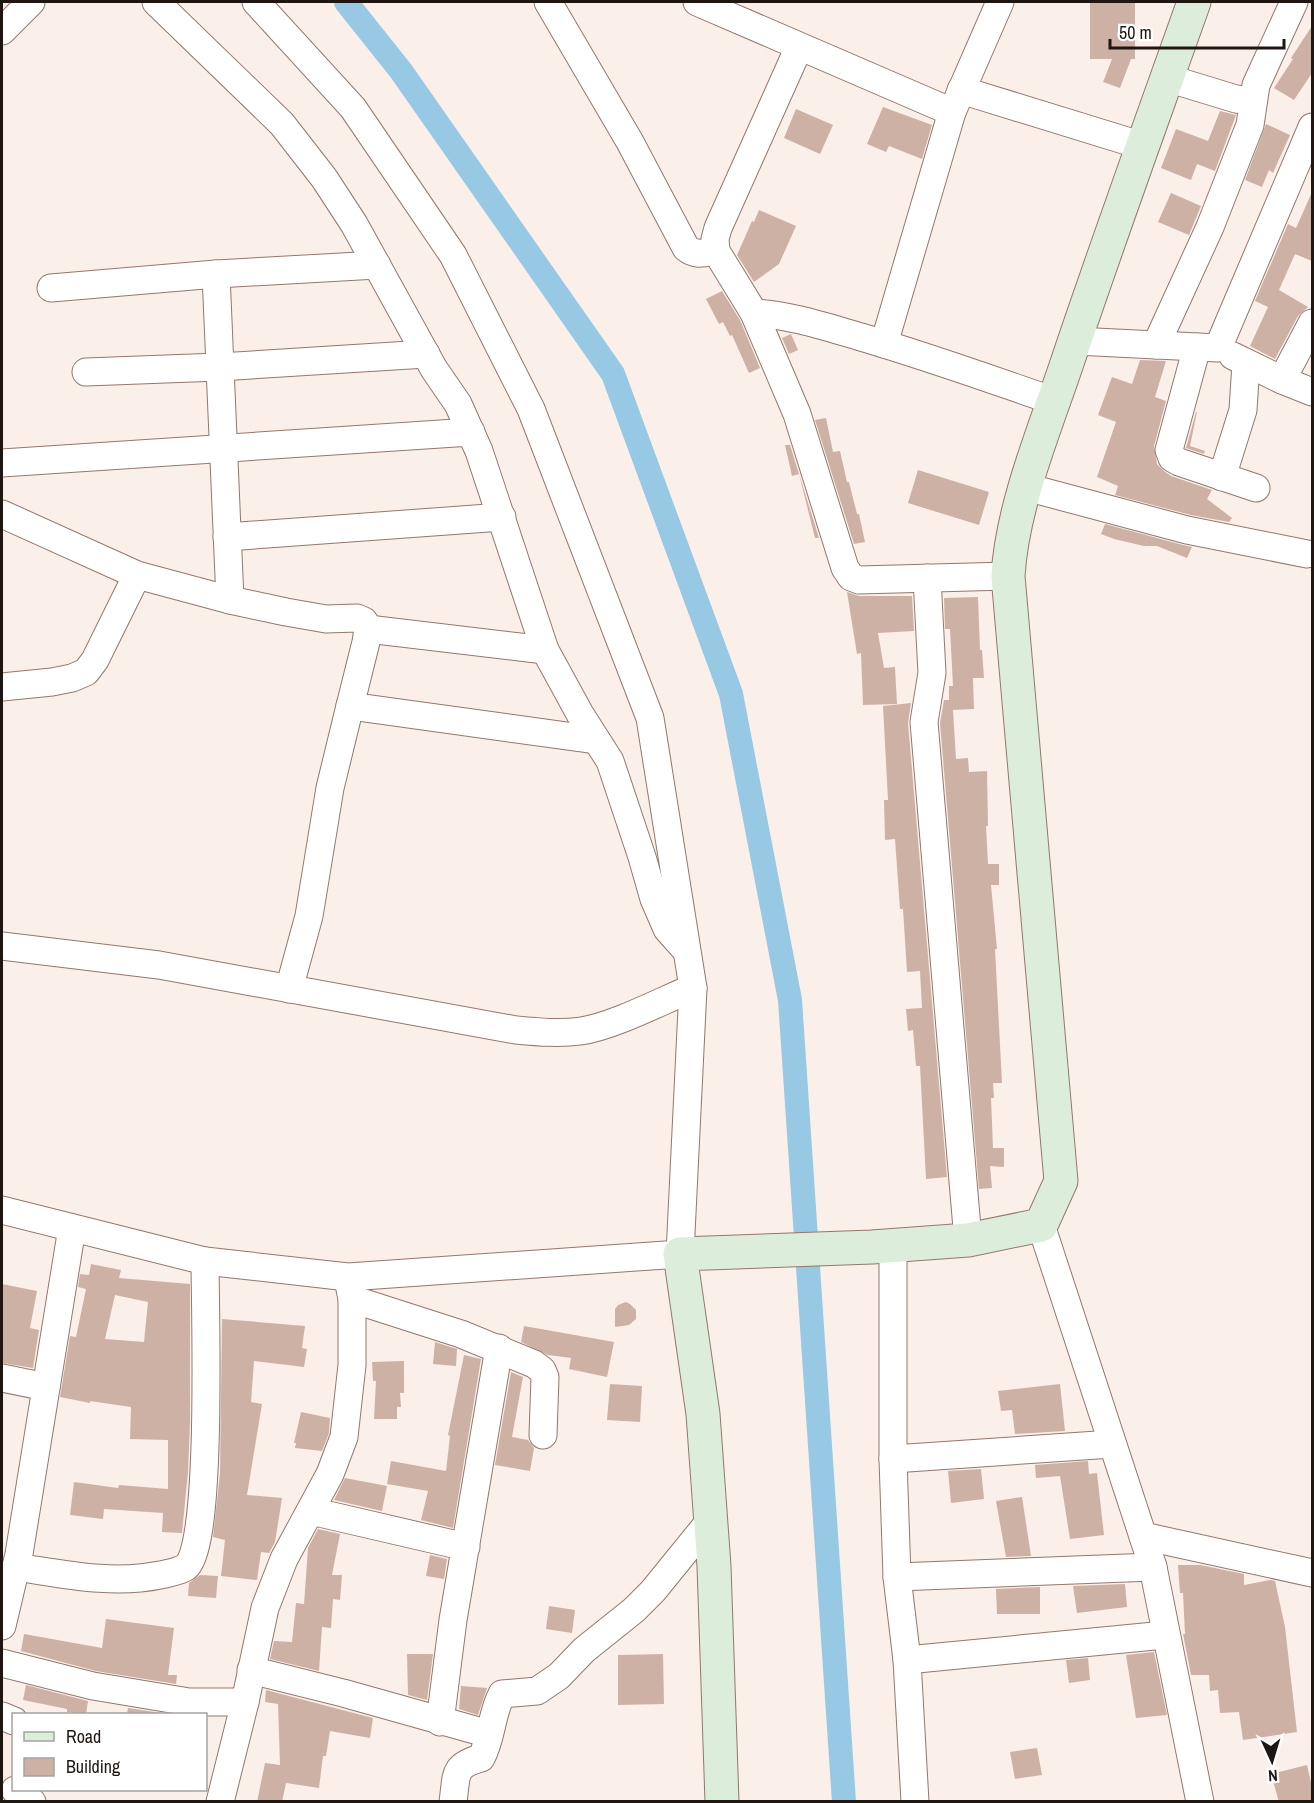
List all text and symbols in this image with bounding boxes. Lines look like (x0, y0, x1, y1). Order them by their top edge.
scale bar (1110, 12, 1284, 50)
text: 50 m (1119, 20, 1152, 45)
legend (12, 1713, 207, 1791)
text: Road (66, 1724, 101, 1749)
north arrow (1242, 1731, 1302, 1791)
text: Building (66, 1754, 121, 1779)
text: N (1268, 1765, 1279, 1787)

